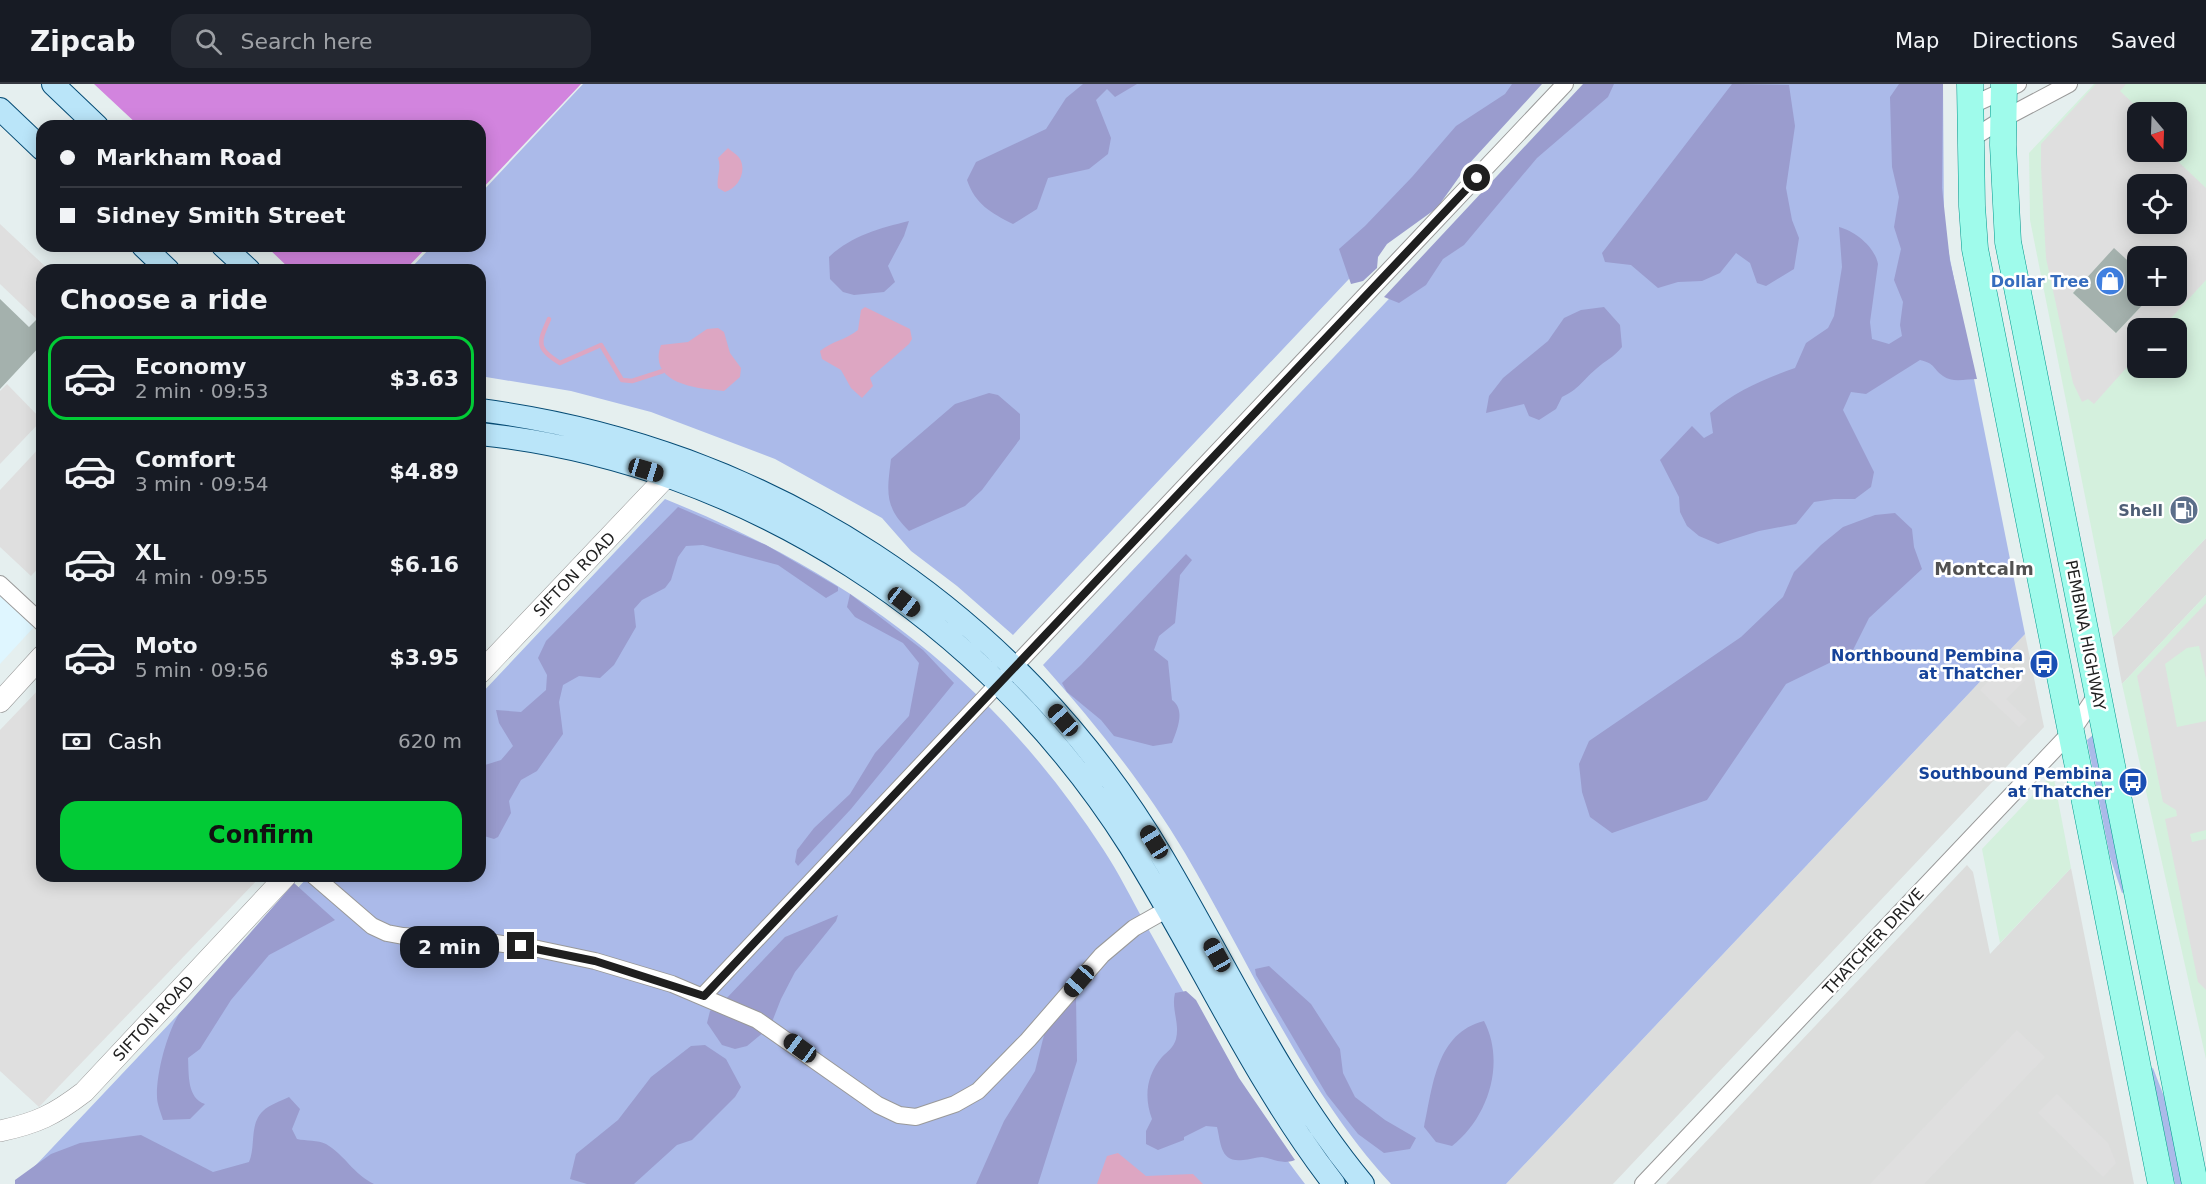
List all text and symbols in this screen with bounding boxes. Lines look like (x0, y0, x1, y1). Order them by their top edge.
search box (171, 14, 591, 68)
text: Zipcab (30, 25, 135, 58)
icon: search (192, 25, 225, 58)
text: Search here (240, 29, 373, 54)
text: Map (1895, 29, 1939, 53)
text: Directions (1972, 29, 2078, 53)
text: Saved (2111, 29, 2176, 53)
north arrow (2127, 102, 2187, 162)
map controls (2127, 102, 2187, 378)
text: Markham Road (96, 145, 282, 170)
route start (1463, 164, 1490, 191)
button: locate (2127, 174, 2187, 234)
text: Sidney Smith Street (96, 203, 345, 228)
button: + (2127, 246, 2187, 306)
shop icon: Dollar Tree (2094, 265, 2126, 297)
place label: Dollar Tree (1991, 272, 2089, 291)
text: Choose a ride (60, 284, 268, 315)
button: − (2127, 318, 2187, 378)
icon: car (63, 351, 117, 405)
text: Economy (135, 354, 246, 379)
text: $3.63 (389, 366, 459, 391)
text: 2 min · 09:53 (135, 379, 269, 403)
icon: car (63, 444, 117, 498)
text: Comfort (135, 447, 235, 472)
car (626, 456, 666, 484)
text: $4.89 (389, 459, 459, 484)
text: 3 min · 09:54 (135, 472, 269, 496)
fuel station icon: Shell (2168, 494, 2200, 526)
place label: Shell (2118, 501, 2163, 520)
street label: SIFTON ROAD (529, 528, 619, 620)
icon: car (63, 537, 117, 591)
text: XL (135, 540, 166, 565)
text: $6.16 (389, 552, 459, 577)
district label: Montcalm (1934, 558, 2034, 579)
street label: PEMBINA HIGHWAY (2062, 558, 2109, 712)
text: 4 min · 09:55 (135, 565, 269, 589)
car (884, 584, 924, 620)
icon: car (63, 630, 117, 684)
text: Moto (135, 633, 198, 658)
text: $3.95 (389, 645, 459, 670)
place label: Northbound Pembina at Thatcher (1831, 646, 2023, 683)
bus stop icon: Northbound Pembina at Thatcher (2028, 648, 2060, 680)
text: 5 min · 09:56 (135, 658, 269, 682)
car (1044, 701, 1082, 739)
icon: cash (60, 725, 93, 758)
text: Cash (108, 729, 162, 754)
text: 620 m (398, 729, 462, 753)
place label: Southbound Pembina at Thatcher (1918, 764, 2112, 801)
bus stop icon: Southbound Pembina at Thatcher (2117, 766, 2149, 798)
button: Confirm (60, 801, 462, 870)
car (1137, 822, 1171, 862)
street label: THATCHER DRIVE (1818, 884, 1928, 999)
callout: 2 min (401, 925, 500, 967)
route end (507, 932, 534, 959)
text: 2 min (418, 935, 481, 959)
car (1200, 935, 1234, 975)
car (1060, 962, 1098, 1000)
street label: SIFTON ROAD (109, 972, 198, 1065)
car (780, 1030, 820, 1066)

